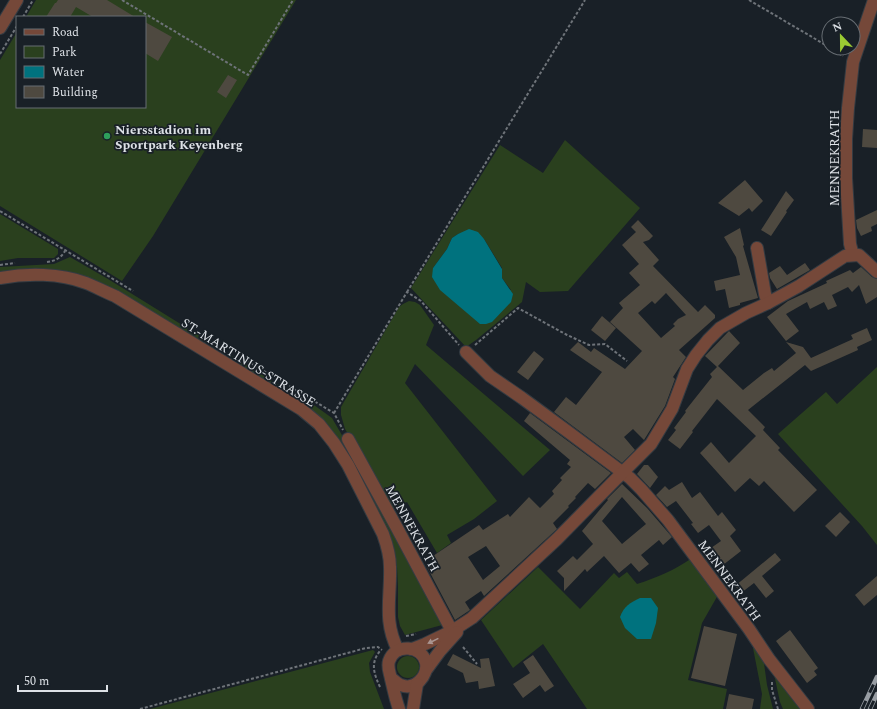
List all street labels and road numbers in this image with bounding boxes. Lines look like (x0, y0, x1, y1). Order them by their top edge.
street label: MENNEKRATH (825, 110, 845, 206)
street label: ST.-MARTINUS-STRASSE (177, 313, 320, 412)
street label: MENNEKRATH (380, 481, 444, 576)
street label: MENNEKRATH (693, 536, 766, 626)

